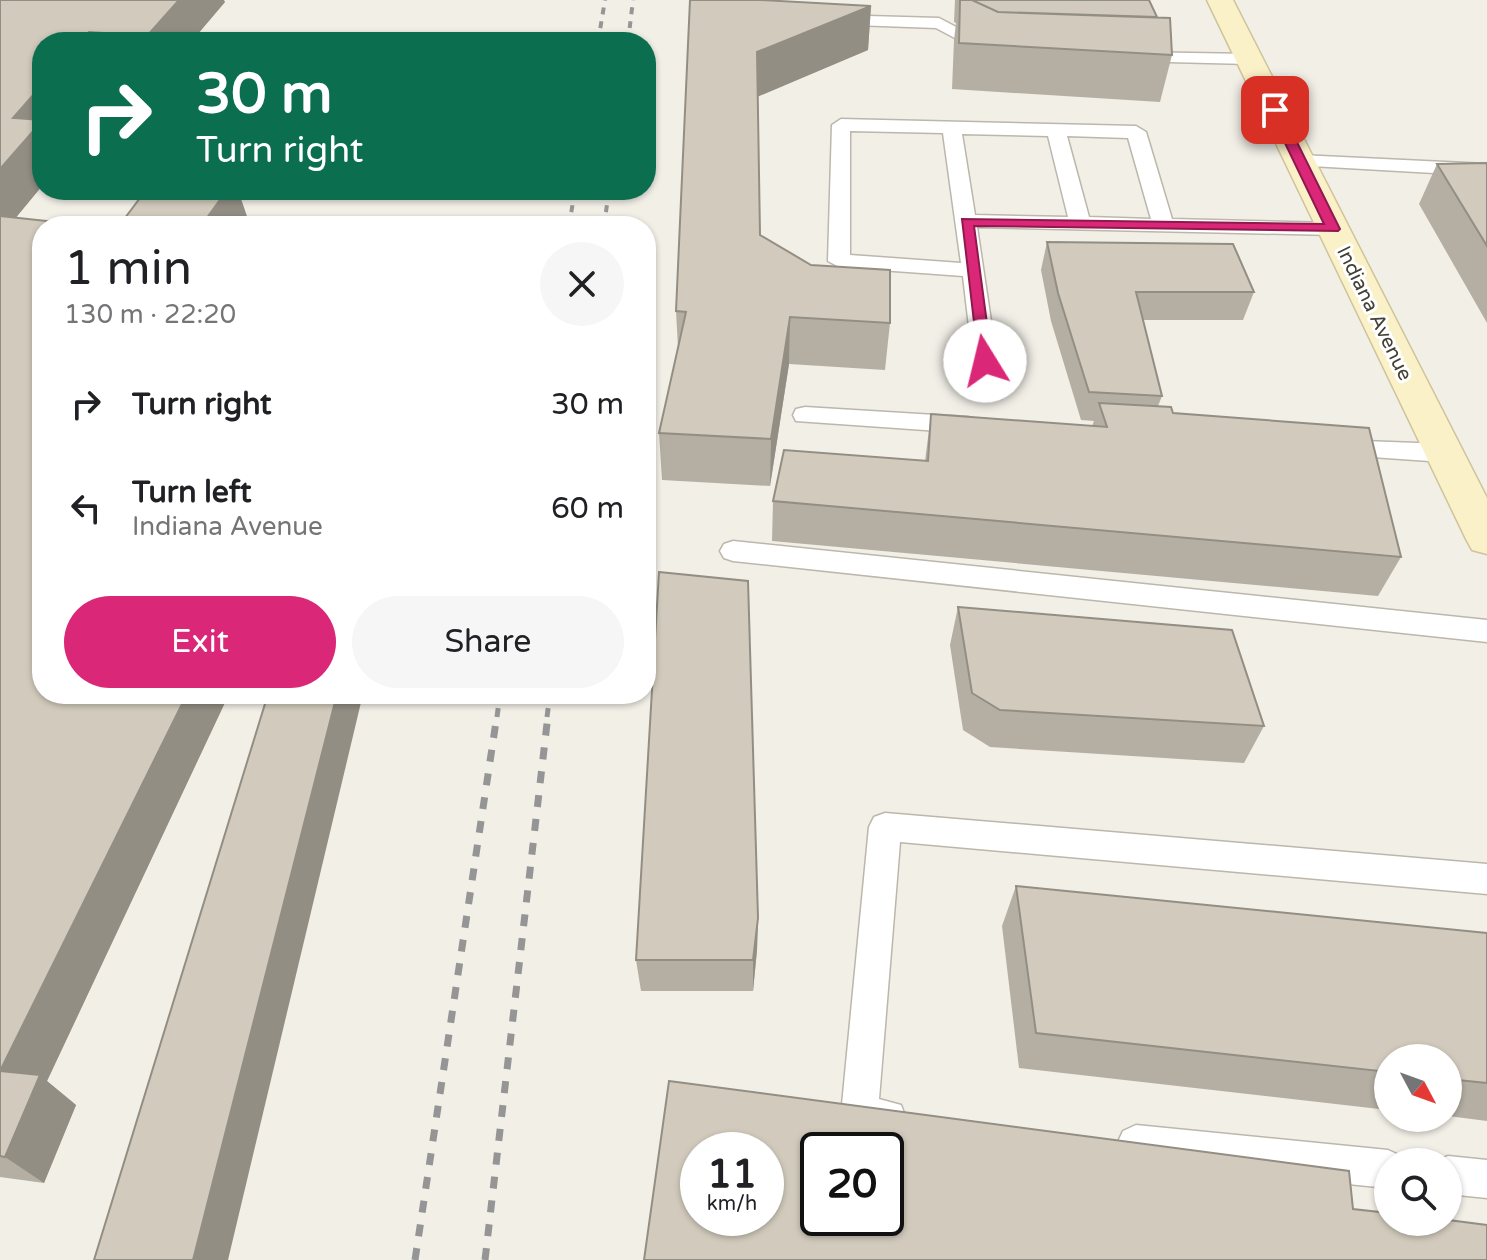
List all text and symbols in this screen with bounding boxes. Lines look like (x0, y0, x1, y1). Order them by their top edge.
text: 30 m (196, 61, 332, 128)
icon: right (64, 64, 168, 168)
pin (1241, 76, 1309, 144)
icon: arrive (1253, 88, 1297, 132)
text: Turn right (196, 129, 363, 172)
text: 1 min (64, 240, 192, 298)
button: close (540, 242, 624, 326)
street label: Indiana Avenue (1331, 242, 1417, 385)
text: 130 m · 22:20 (64, 299, 236, 330)
position arrow (943, 319, 1027, 403)
icon: right (64, 382, 108, 426)
text: Turn right (132, 386, 272, 423)
text: 30 m (551, 386, 624, 423)
text: Turn left (132, 474, 251, 511)
icon: left (64, 486, 108, 530)
text: 60 m (551, 490, 624, 527)
text: Indiana Avenue (132, 511, 323, 542)
button: Exit (64, 596, 336, 688)
button: Share (352, 596, 624, 688)
north arrow (1374, 1044, 1462, 1132)
map controls (1374, 1044, 1462, 1236)
speed limit sign: 20 (800, 1132, 904, 1236)
button: search (1374, 1148, 1462, 1236)
text: 11 (707, 1150, 757, 1198)
text: km/h (707, 1192, 757, 1216)

